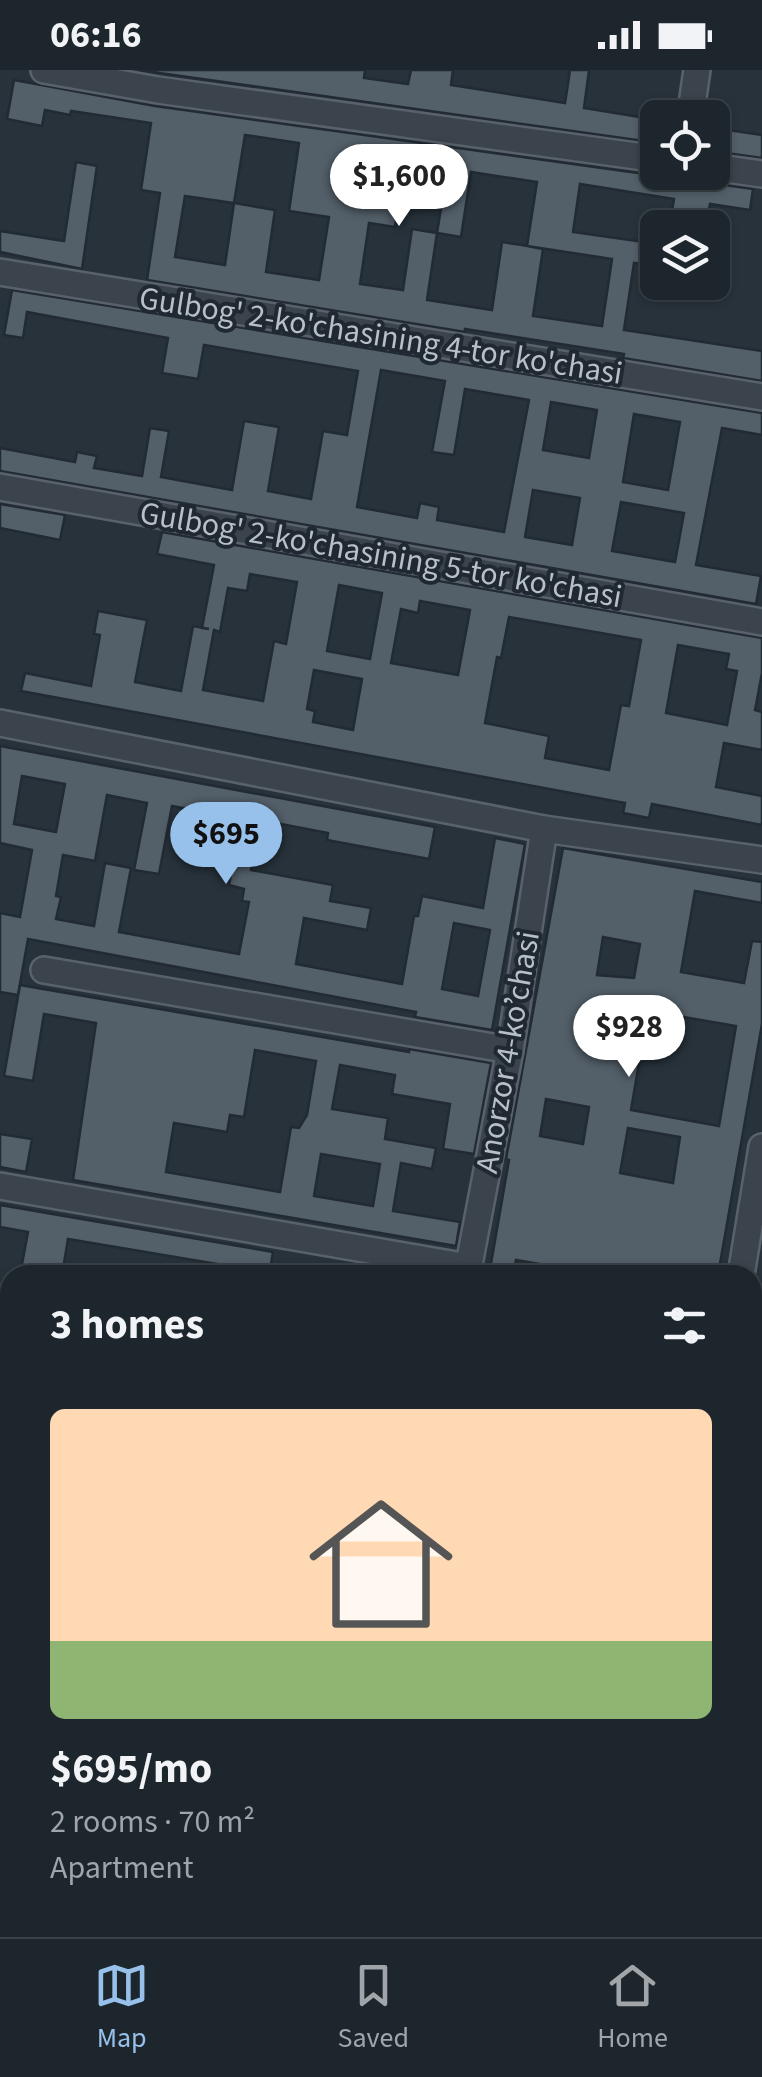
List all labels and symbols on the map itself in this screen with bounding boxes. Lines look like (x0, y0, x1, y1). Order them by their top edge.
pin: $1,600 (318, 144, 480, 229)
street label: Gulbog' 2-ko'chasining 4-tor ko'chasi (136, 275, 626, 397)
street label: Gulbog' 2-ko'chasining 5-tor ko'chasi (136, 490, 625, 620)
pin: $695 (167, 802, 285, 887)
street label: Аnorzor 4-koʼchasi (464, 928, 552, 1177)
pin: $928 (570, 995, 688, 1080)

